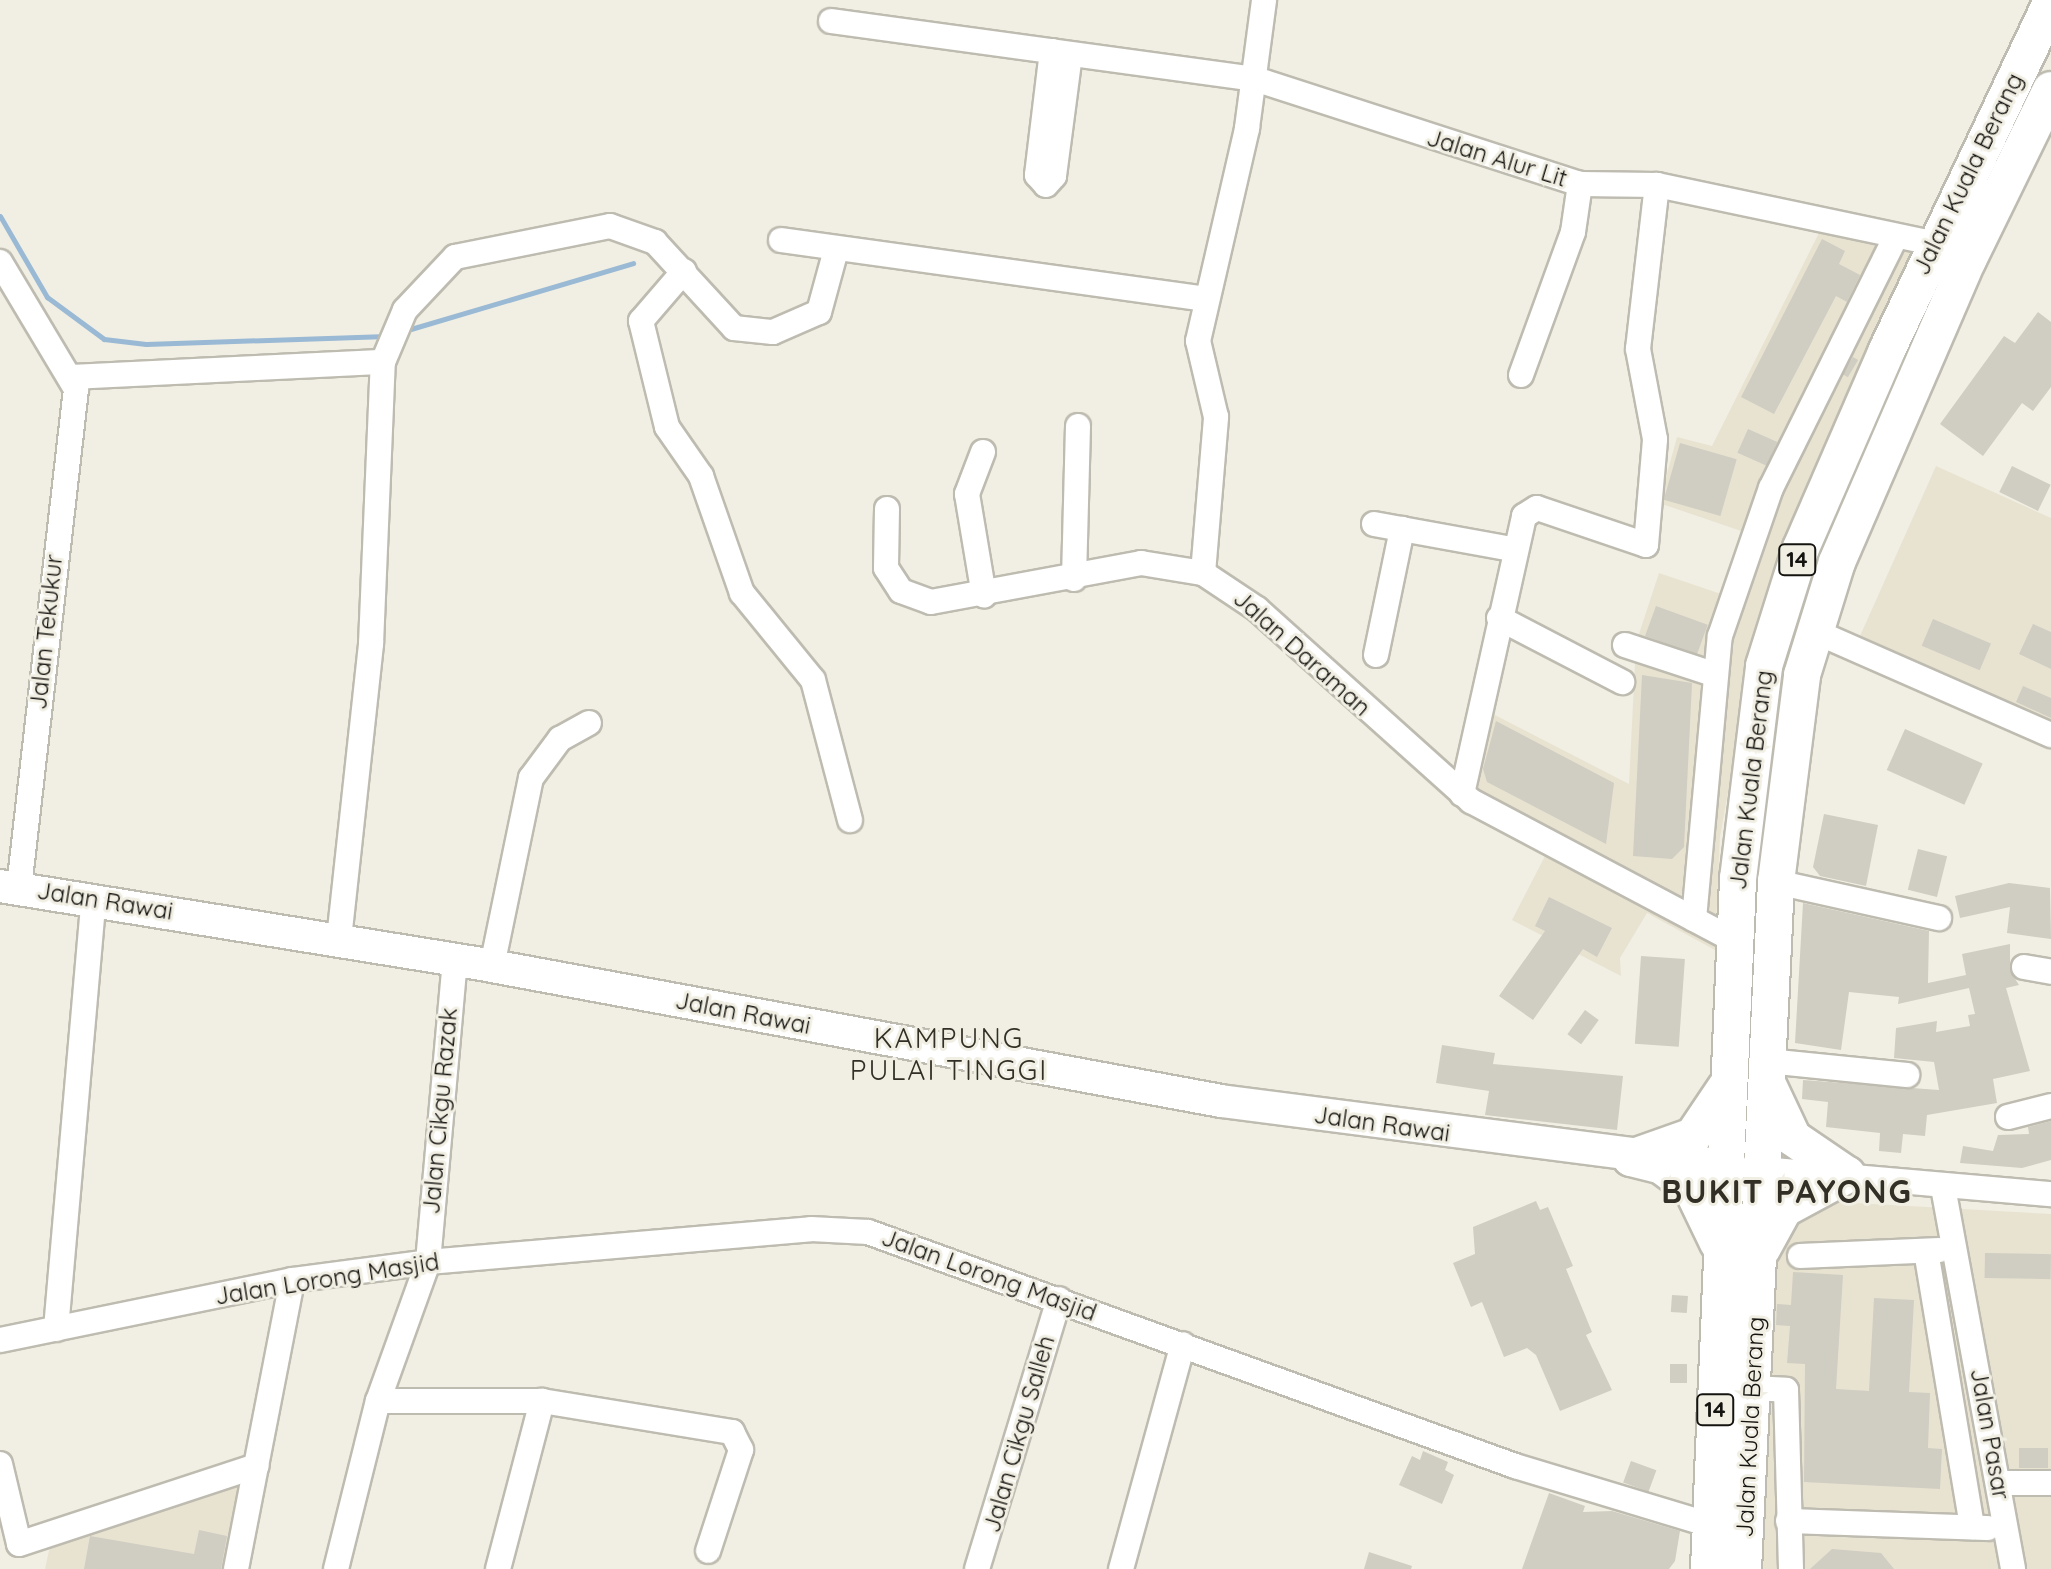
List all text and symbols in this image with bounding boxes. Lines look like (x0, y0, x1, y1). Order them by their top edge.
street label: Jalan Kuala Berang (1907, 68, 2029, 280)
street label: Jalan Alur Lit (1423, 123, 1571, 193)
road number: 14 (1777, 542, 1817, 578)
street label: Jalan Tekukur (24, 553, 68, 711)
street label: Jalan Daraman (1228, 584, 1376, 722)
street label: Jalan Kuala Berang (1723, 669, 1779, 891)
street label: Jalan Rawai (35, 876, 175, 926)
street label: Jalan Rawai (673, 986, 813, 1040)
street label: Jalan Cikgu Razak (417, 1007, 463, 1215)
district label: KAMPUNG PULAI TINGGI (850, 1021, 1048, 1087)
street label: Jalan Rawai (1312, 1100, 1452, 1148)
district label: BUKIT PAYONG (1661, 1172, 1913, 1210)
street label: Jalan Lorong Masjid (878, 1223, 1100, 1327)
street label: Jalan Lorong Masjid (213, 1247, 441, 1311)
street label: Jalan Kuala Berang (1730, 1316, 1770, 1538)
street label: Jalan Cikgu Salleh (977, 1332, 1061, 1536)
street label: Jalan Pasar (1964, 1366, 2016, 1502)
road number: 14 (1695, 1392, 1735, 1428)

